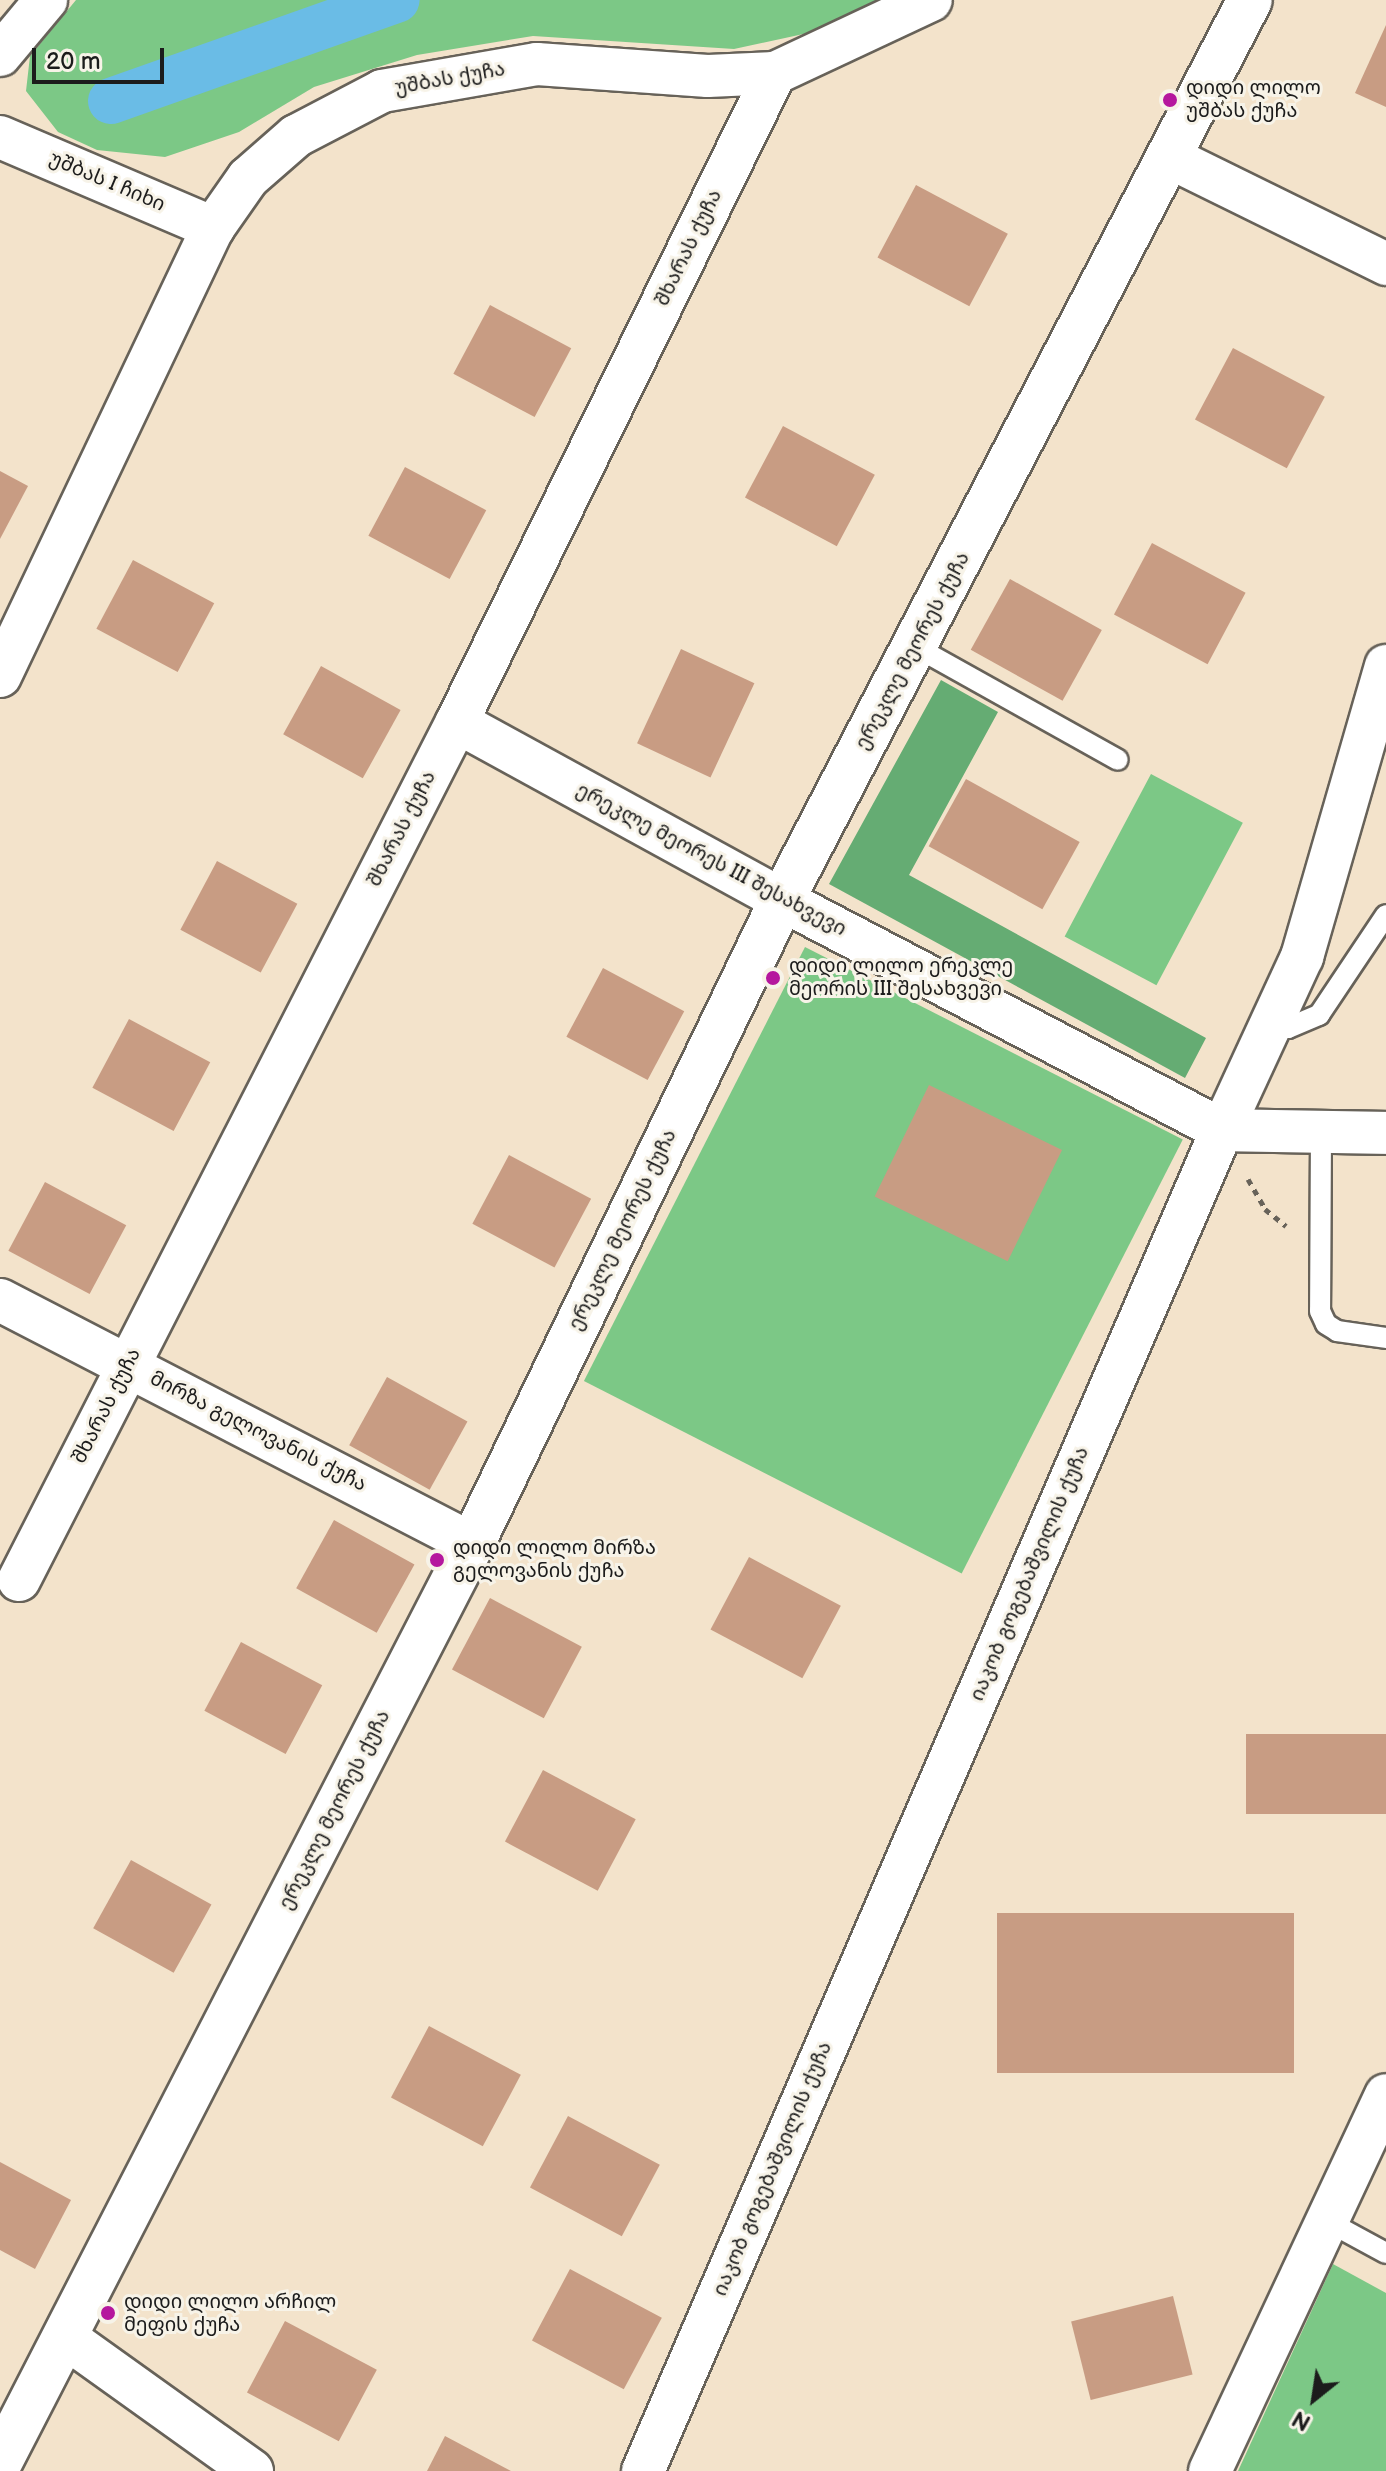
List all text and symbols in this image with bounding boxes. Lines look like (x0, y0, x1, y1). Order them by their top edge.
scale bar (36, 32, 168, 82)
text: 20 m (46, 47, 101, 76)
street label: უშბას ქუჩა (393, 58, 507, 100)
place label: დიდი ლილო უშბას ქუჩა (1186, 76, 1321, 123)
marker: დიდი ლილო უშბას ქუჩა (1161, 91, 1179, 109)
street label: უშბას I ჩიხი (46, 147, 168, 217)
street label: შხარას ქუჩა (651, 186, 727, 310)
street label: ერეკლე მეორეს ქუჩა (851, 548, 975, 754)
street label: შხარას ქუჩა (363, 767, 441, 891)
street label: ერეკლე მეორეს III შესახვევი (572, 778, 850, 942)
place label: დიდი ლილო ერეკლე მეორის III შესახვევი (789, 954, 1013, 1001)
marker: დიდი ლილო ერეკლე მეორის III შესახვევი (764, 969, 782, 987)
street label: ერეკლე მეორეს ქუჩა (564, 1126, 682, 1334)
street label: შხარას ქუჩა (68, 1344, 146, 1468)
street label: მირზა გელოვანის ქუჩა (146, 1367, 370, 1497)
street label: იაკობ გოგებაშვილის ქუჩა (965, 1443, 1095, 1705)
place label: დიდი ლილო მირზა გელოვანის ქუჩა (453, 1536, 656, 1583)
marker: დიდი ლილო მირზა გელოვანის ქუჩა (428, 1551, 446, 1569)
street label: ერეკლე მეორეს ქუჩა (274, 1706, 396, 1914)
street label: იაკობ გოგებაშვილის ქუჩა (708, 2038, 838, 2300)
place label: დიდი ლილო არჩილ მეფის ქუჩა (124, 2290, 336, 2337)
marker: დიდი ლილო არჩილ მეფის ქუჩა (99, 2304, 117, 2322)
north arrow (1274, 2359, 1354, 2439)
text: N (1288, 2404, 1316, 2436)

